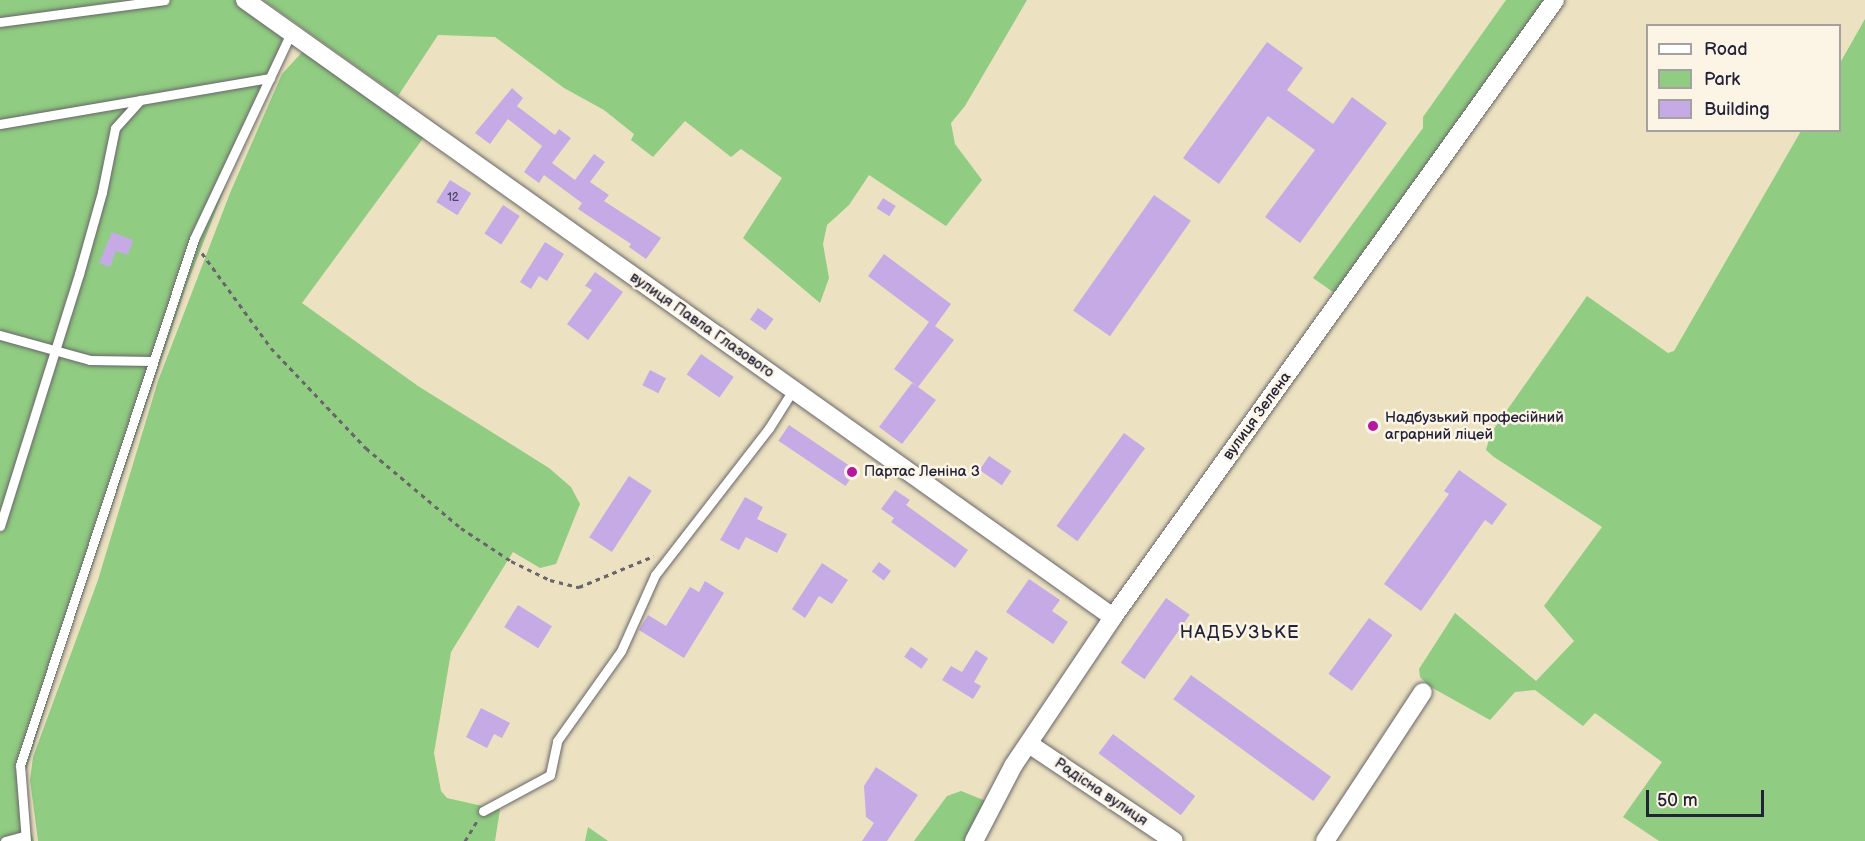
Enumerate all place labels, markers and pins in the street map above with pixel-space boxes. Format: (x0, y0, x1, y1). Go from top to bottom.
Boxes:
place label: Надбузький професійний аграрний ліцей (1385, 408, 1564, 443)
marker: Надбузький професійний аграрний ліцей (1366, 419, 1380, 433)
place label: Партас Леніна 3 (864, 463, 980, 481)
marker: Партас Леніна 3 (845, 465, 859, 479)

